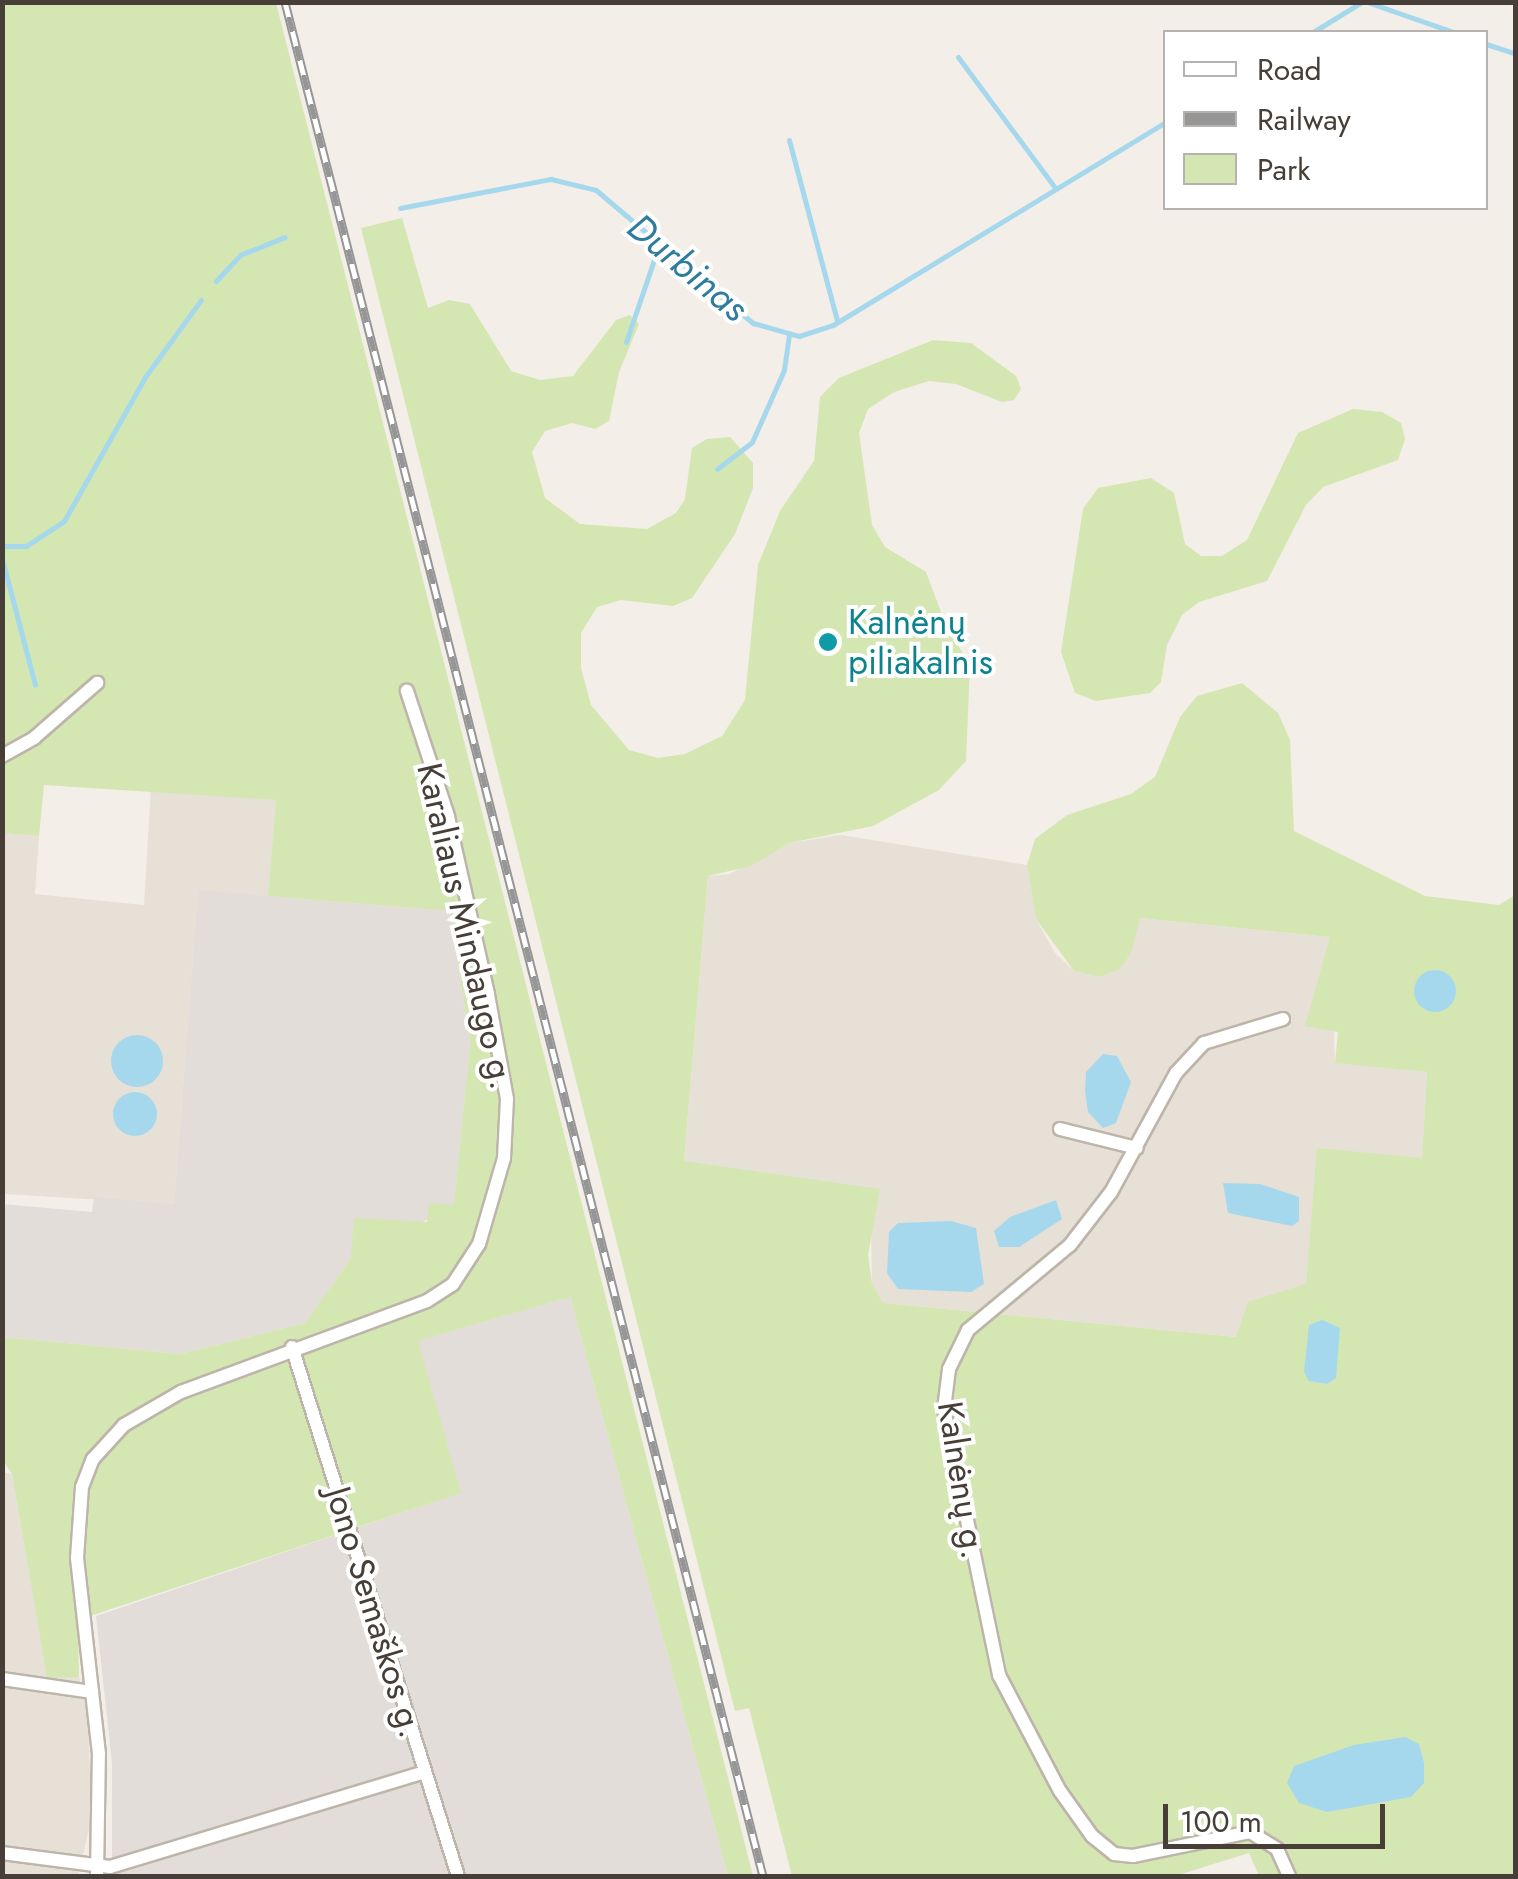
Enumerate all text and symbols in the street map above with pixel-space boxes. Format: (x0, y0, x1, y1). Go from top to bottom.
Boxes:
legend (1163, 30, 1488, 210)
text: Road (1257, 48, 1322, 91)
text: Railway (1257, 98, 1351, 141)
text: Park (1257, 148, 1310, 191)
water label: Durbinas (619, 204, 757, 330)
place label: Kalnėnų piliakalnis (848, 601, 993, 683)
marker: Kalnėnų piliakalnis (817, 631, 839, 653)
street label: Karaliaus Mindaugo g. (408, 759, 524, 1093)
street label: Kalnėnų g. (929, 1398, 995, 1562)
street label: Jono Semaškos g. (317, 1482, 433, 1742)
scale bar (1168, 1784, 1390, 1846)
text: 100 m (1180, 1800, 1262, 1843)

